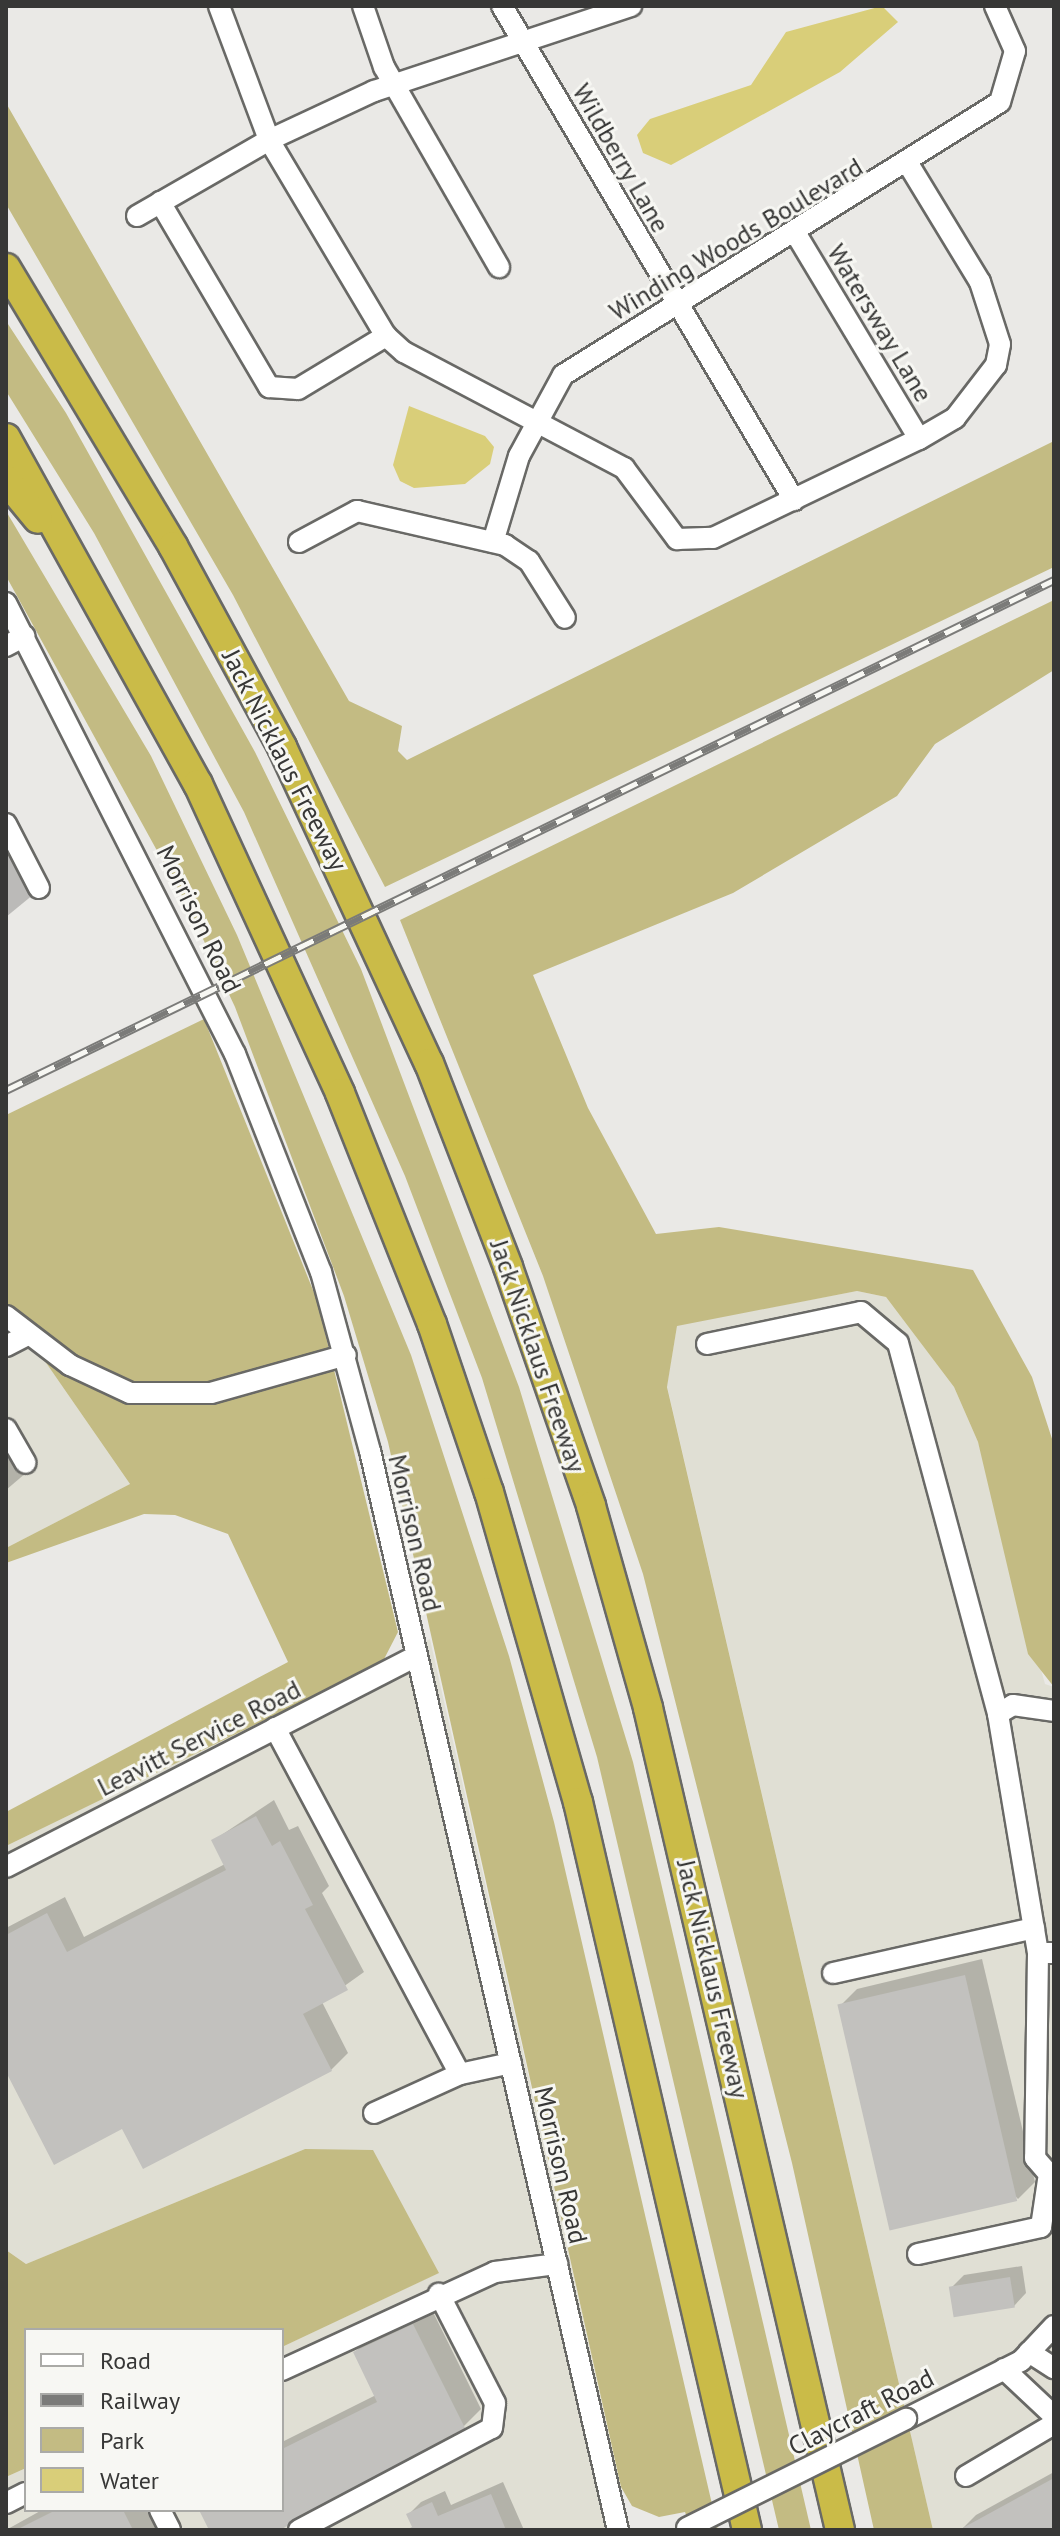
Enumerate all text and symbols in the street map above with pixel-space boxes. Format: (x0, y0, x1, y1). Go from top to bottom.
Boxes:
street label: Wildberry Lane (566, 78, 676, 238)
street label: Winding Woods Boulevard (603, 151, 869, 327)
street label: Watersway Lane (820, 238, 940, 408)
street label: Jack Nicklaus Freeway (216, 644, 354, 876)
street label: Morrison Road (150, 840, 248, 998)
street label: Jack Nicklaus Freeway (483, 1235, 593, 1477)
street label: Morrison Road (382, 1451, 448, 1615)
street label: Leavitt Service Road (92, 1673, 306, 1803)
street label: Jack Nicklaus Freeway (670, 1856, 756, 2102)
street label: Morrison Road (528, 2083, 594, 2247)
legend (24, 2328, 284, 2512)
text: Road (100, 2345, 151, 2376)
street label: Claycraft Road (783, 2362, 939, 2462)
text: Railway (100, 2385, 180, 2416)
text: Park (100, 2425, 144, 2456)
text: Water (100, 2465, 159, 2496)

